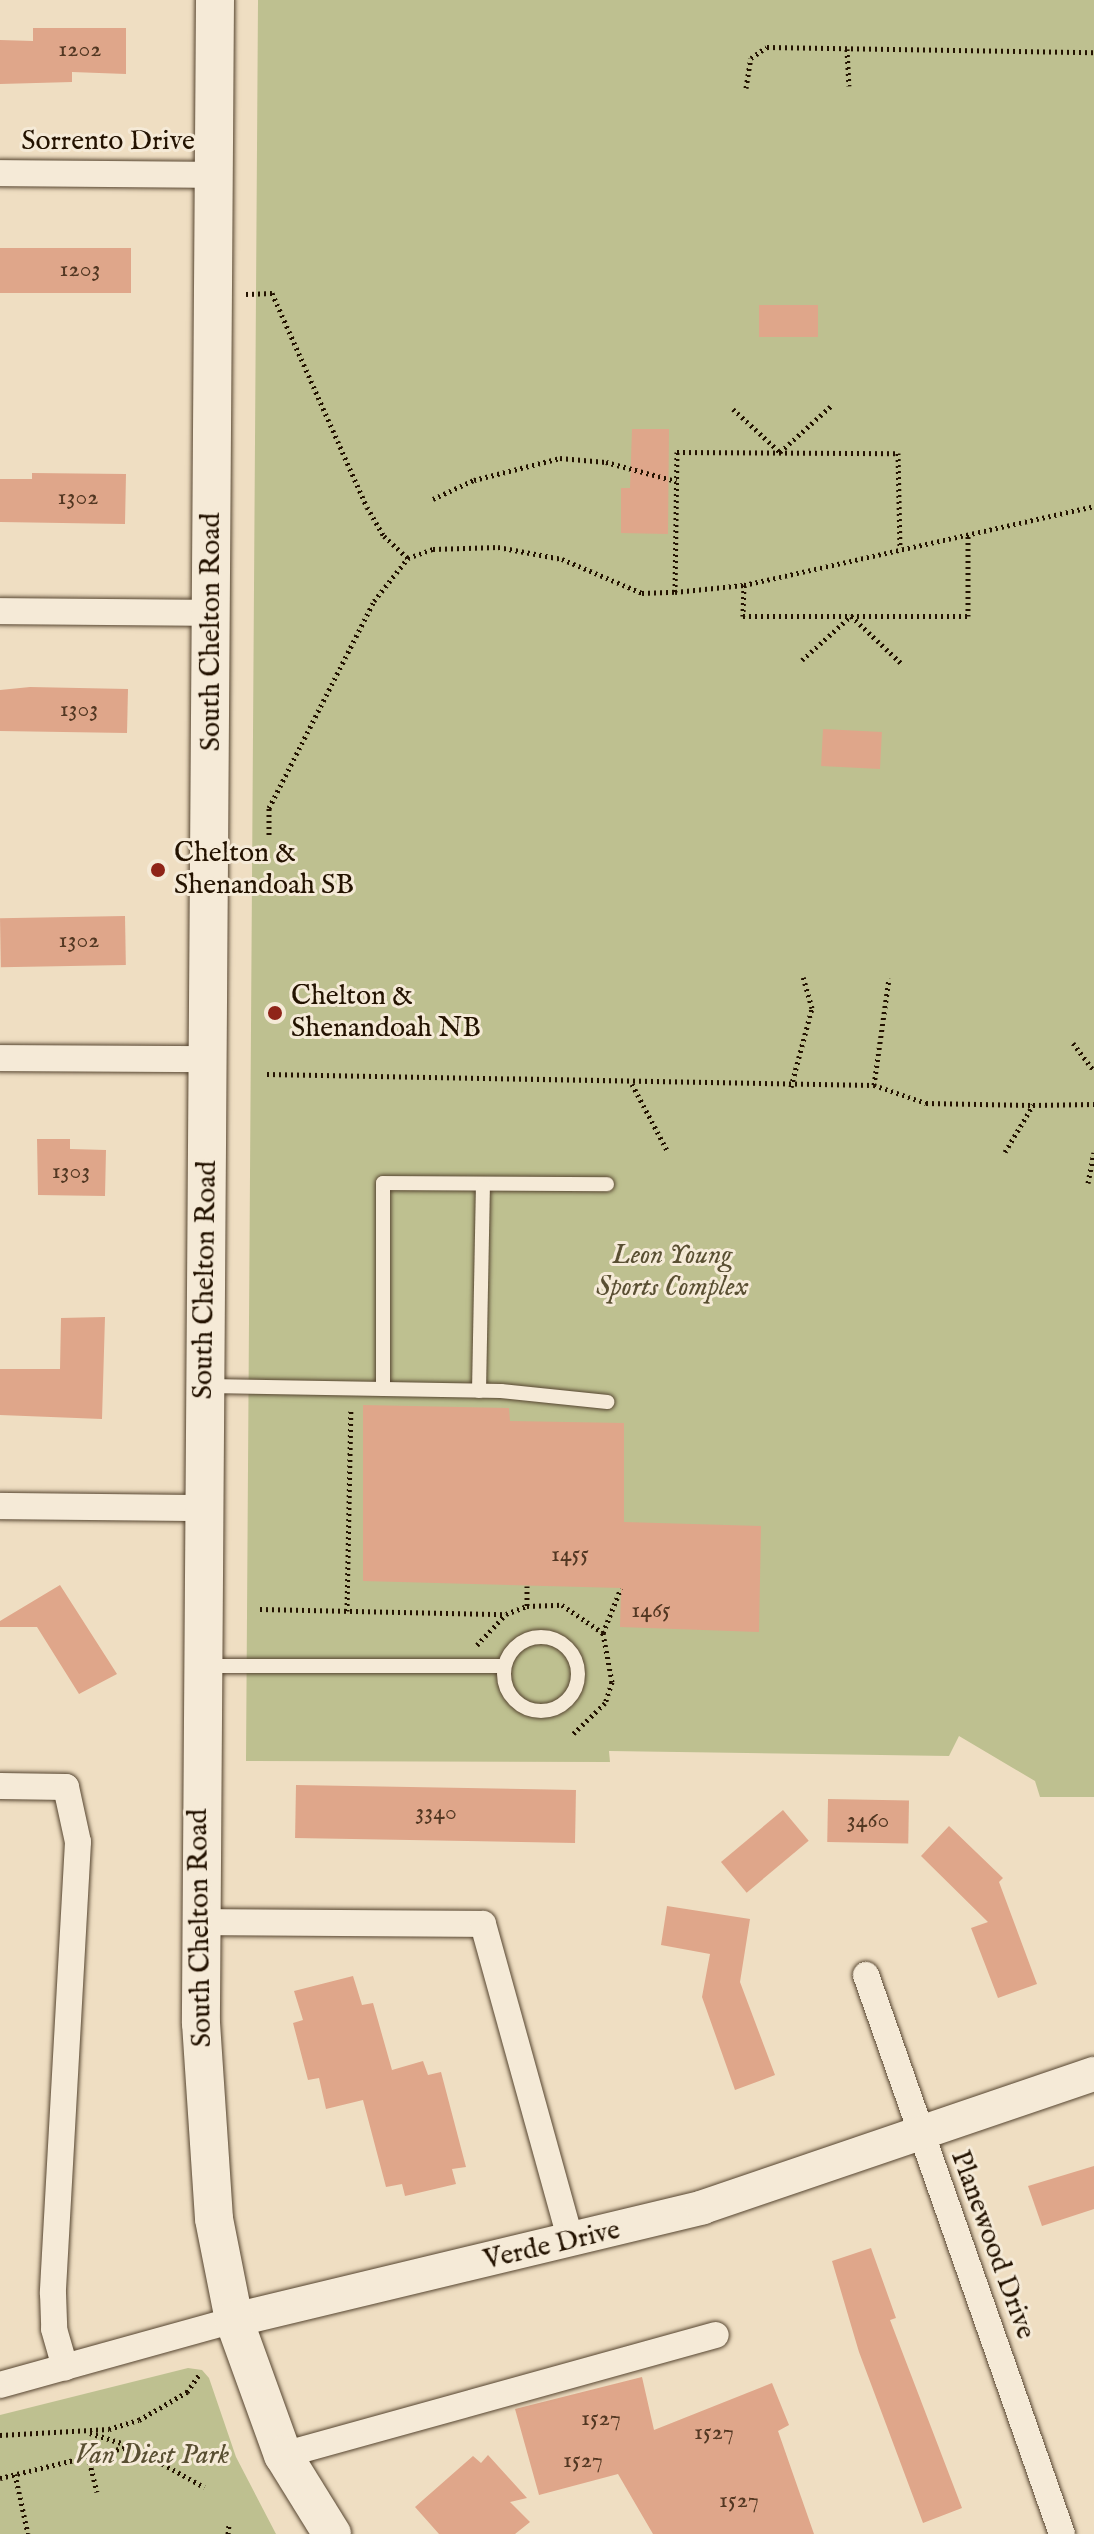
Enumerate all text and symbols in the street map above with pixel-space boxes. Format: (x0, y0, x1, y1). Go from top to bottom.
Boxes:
house number: 1202 (58, 36, 102, 64)
street label: Sorrento Drive (21, 125, 195, 159)
house number: 1203 (60, 256, 100, 284)
house number: 1302 (58, 484, 98, 512)
street label: South Chelton Road (195, 513, 229, 751)
house number: 1303 (60, 696, 98, 724)
place label: Chelton & Shenandoah SB (174, 837, 354, 903)
marker: Chelton & Shenandoah SB (149, 861, 167, 879)
house number: 1302 (59, 927, 99, 955)
place label: Chelton & Shenandoah NB (291, 980, 481, 1046)
marker: Chelton & Shenandoah NB (266, 1004, 284, 1022)
house number: 1303 (52, 1158, 90, 1186)
street label: South Chelton Road (187, 1160, 225, 1400)
park label: Leon Young Sports Complex (596, 1239, 748, 1305)
house number: 1455 (551, 1541, 589, 1569)
house number: 1465 (631, 1597, 671, 1625)
house number: 3340 (415, 1799, 457, 1827)
house number: 3460 (847, 1807, 889, 1835)
street label: South Chelton Road (182, 1808, 220, 2048)
street label: Planewood Drive (942, 2146, 1042, 2344)
street label: Verde Drive (480, 2214, 624, 2278)
house number: 1527 (581, 2405, 621, 2433)
house number: 1527 (694, 2419, 734, 2447)
park label: Van Diest Park (75, 2439, 229, 2473)
house number: 1527 (563, 2447, 603, 2475)
house number: 1527 (719, 2487, 759, 2515)

